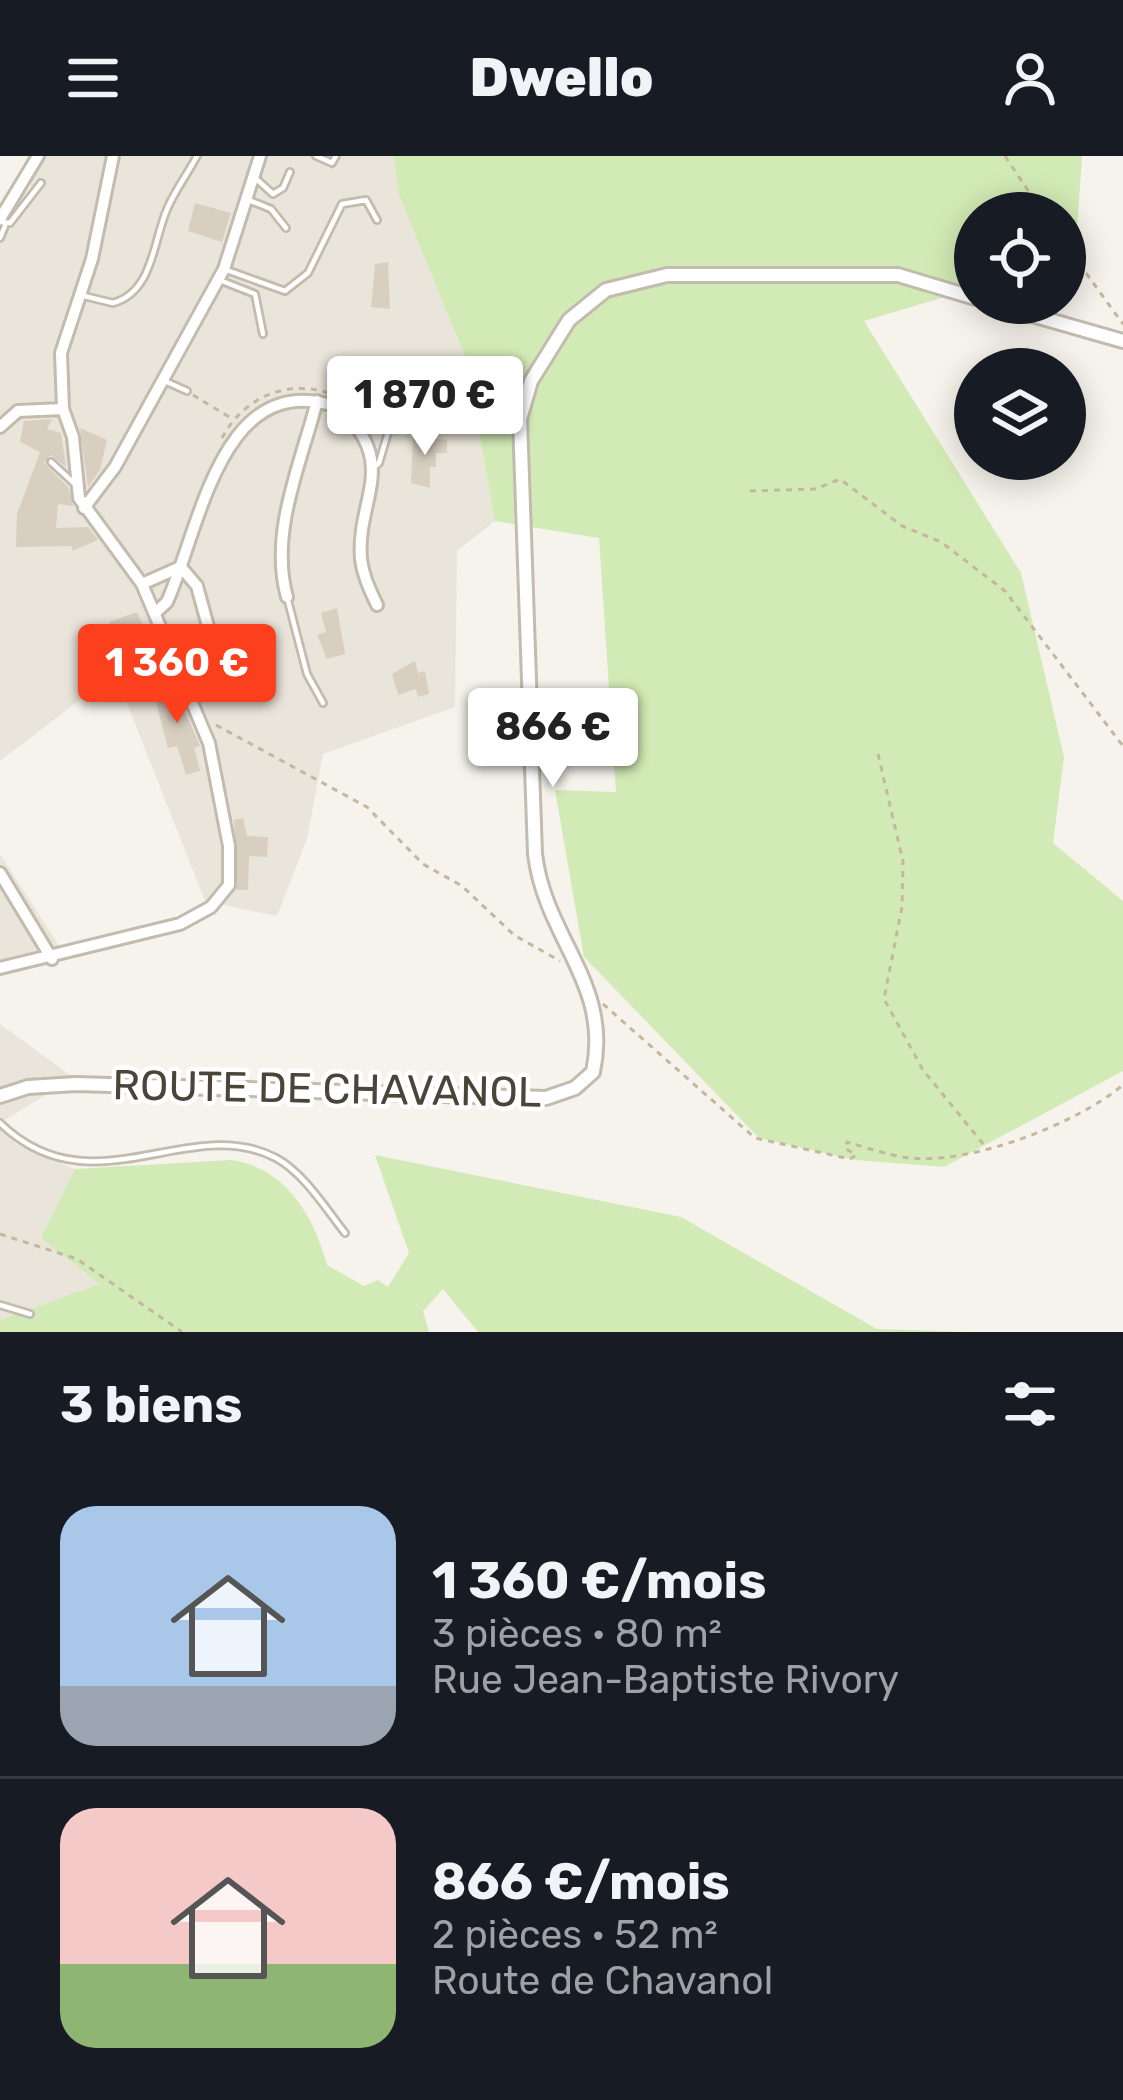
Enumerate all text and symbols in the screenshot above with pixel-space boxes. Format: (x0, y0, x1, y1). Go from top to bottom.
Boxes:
icon: menu (60, 45, 126, 111)
icon: person (997, 45, 1063, 111)
text: Dwello (469, 46, 654, 110)
map controls (954, 192, 1086, 480)
button: locate (954, 192, 1086, 324)
button: layers (954, 348, 1086, 480)
pin: 1 870 € (314, 356, 536, 458)
text: 1 870 € (354, 372, 496, 418)
pin: 1 360 € (66, 624, 288, 726)
text: 1 360 € (105, 640, 249, 686)
pin: 866 € (469, 688, 637, 790)
text: 866 € (495, 704, 611, 750)
street label: ROUTE DE CHAVANOL (112, 1060, 542, 1118)
icon: filters (997, 1371, 1063, 1437)
text: 3 biens (60, 1374, 243, 1435)
text: 1 360 €/mois (432, 1550, 766, 1611)
icon: home (156, 1554, 300, 1698)
text: 3 pièces · 80 m² (432, 1611, 722, 1657)
text: Rue Jean-Baptiste Rivory (432, 1657, 899, 1703)
text: 866 €/mois (432, 1851, 730, 1912)
icon: home (156, 1856, 300, 2000)
text: 2 pièces · 52 m² (432, 1912, 718, 1958)
text: Route de Chavanol (432, 1958, 773, 2004)

